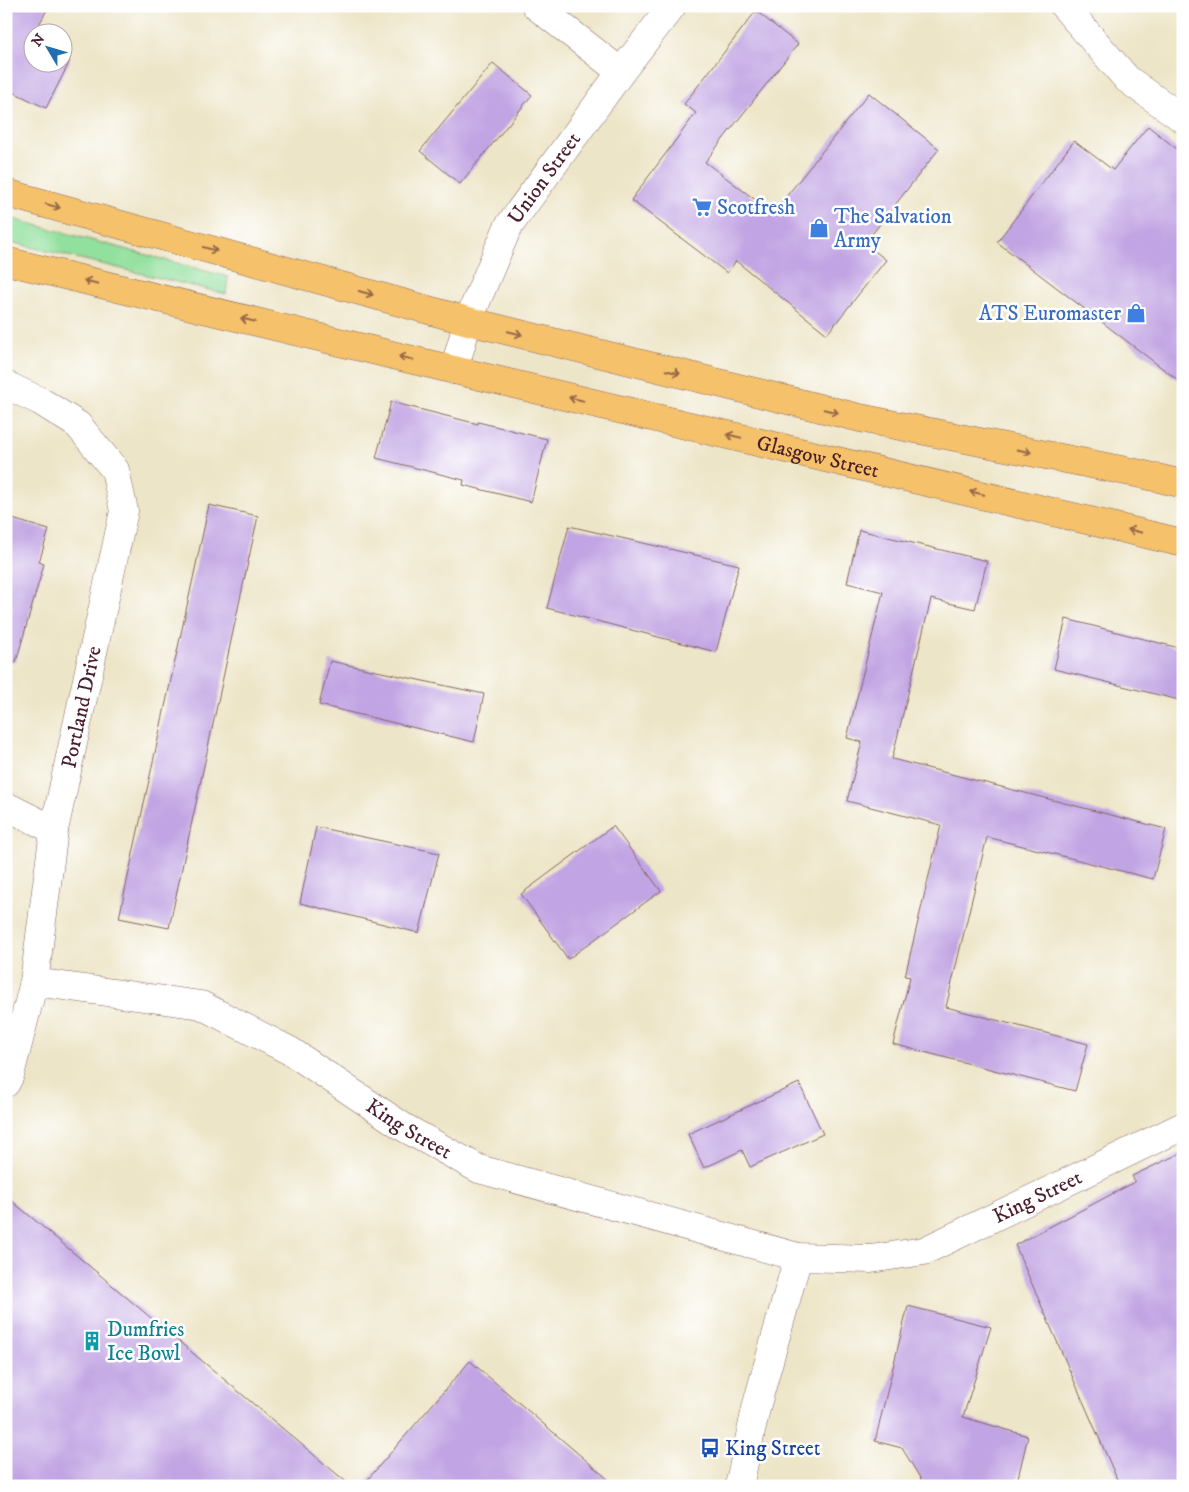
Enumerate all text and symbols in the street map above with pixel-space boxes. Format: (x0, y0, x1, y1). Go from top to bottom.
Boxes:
north arrow (22, 22, 72, 72)
text: N (28, 30, 49, 51)
street label: Union Street (502, 127, 587, 230)
place label: Scotfresh (717, 195, 795, 221)
supermarket icon: Scotfresh (691, 196, 713, 218)
one-way arrow (45, 202, 61, 211)
place label: The Salvation Army (834, 204, 952, 254)
shop icon: The Salvation Army (808, 217, 830, 239)
one-way arrow (201, 245, 217, 254)
one-way arrow (83, 276, 99, 286)
one-way arrow (358, 288, 374, 298)
place label: ATS Euromaster (979, 301, 1121, 327)
shop icon: ATS Euromaster (1125, 302, 1147, 324)
one-way arrow (241, 315, 257, 324)
one-way arrow (507, 328, 523, 338)
one-way arrow (399, 353, 415, 363)
one-way arrow (664, 368, 680, 377)
one-way arrow (568, 394, 584, 403)
one-way arrow (822, 407, 838, 416)
street label: Glasgow Street (754, 430, 882, 484)
one-way arrow (726, 431, 742, 440)
one-way arrow (1016, 447, 1032, 456)
one-way arrow (970, 488, 986, 497)
one-way arrow (1128, 526, 1144, 535)
street label: Portland Drive (56, 643, 108, 771)
street label: King Street (361, 1093, 456, 1165)
street label: King Street (989, 1165, 1087, 1230)
place label: Dumfries Ice Bowl (107, 1317, 184, 1367)
building icon: Dumfries Ice Bowl (81, 1330, 103, 1352)
place label: King Street (725, 1436, 821, 1462)
bus stop icon: King Street (699, 1437, 721, 1459)

